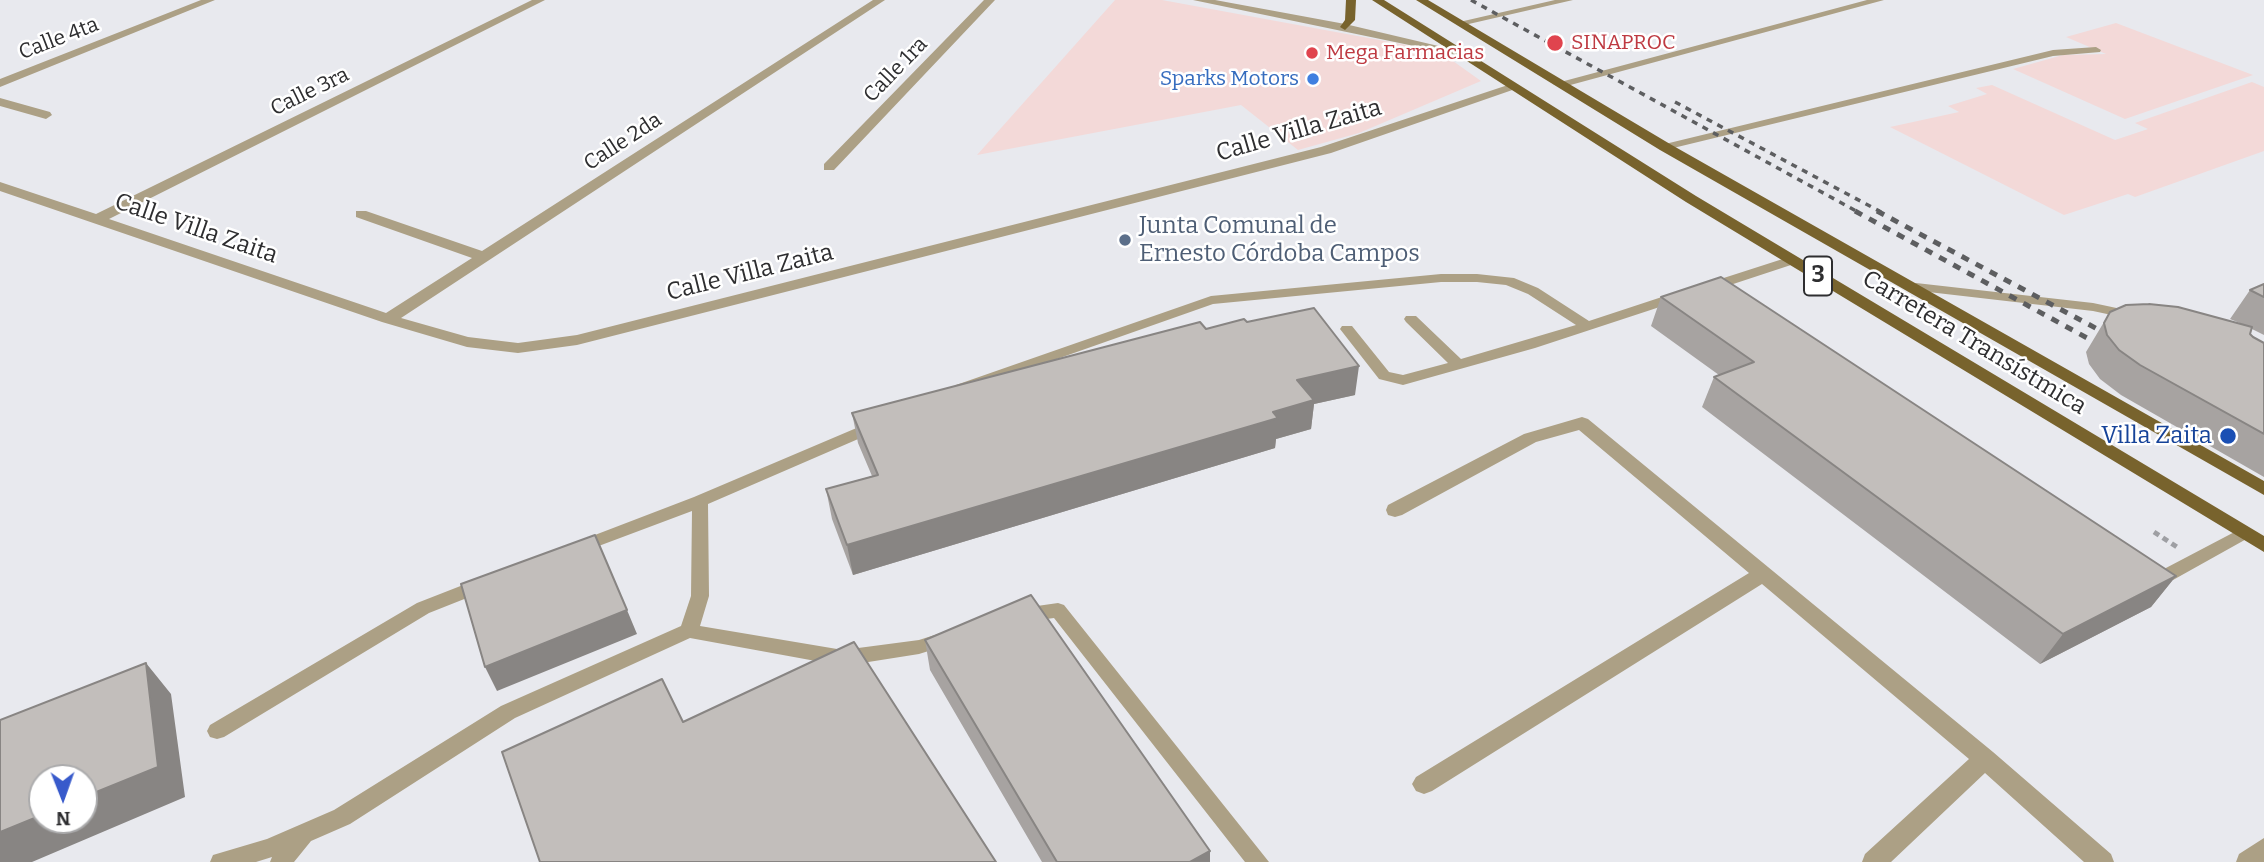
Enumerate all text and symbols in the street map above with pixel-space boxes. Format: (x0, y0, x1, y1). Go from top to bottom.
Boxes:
street label: Calle 4ta (15, 12, 103, 66)
place label: SINAPROC (1571, 30, 1676, 56)
street label: Calle 1ra (859, 32, 933, 108)
marker: SINAPROC (1545, 33, 1565, 53)
place label: Mega Farmacias (1326, 40, 1484, 66)
marker: Mega Farmacias (1304, 45, 1320, 61)
street label: Calle 3ra (267, 62, 353, 122)
place label: Sparks Motors (1160, 66, 1299, 92)
marker: Sparks Motors (1305, 71, 1321, 87)
street label: Calle Villa Zaita (1213, 94, 1385, 168)
street label: Calle 2da (579, 108, 667, 176)
street label: Calle Villa Zaita (111, 188, 281, 270)
place label: Junta Comunal de Ernesto Córdoba Campos (1139, 212, 1420, 268)
marker: Junta Comunal de Ernesto Córdoba Campos (1117, 232, 1133, 248)
street label: Calle Villa Zaita (664, 238, 836, 308)
road number: 3 (1804, 256, 1832, 296)
street label: Carretera Transístmica (1857, 265, 2091, 421)
place label: Villa Zaita (2101, 422, 2212, 450)
marker: Villa Zaita (2218, 426, 2238, 446)
north arrow (28, 764, 98, 834)
text: N (56, 807, 71, 830)

